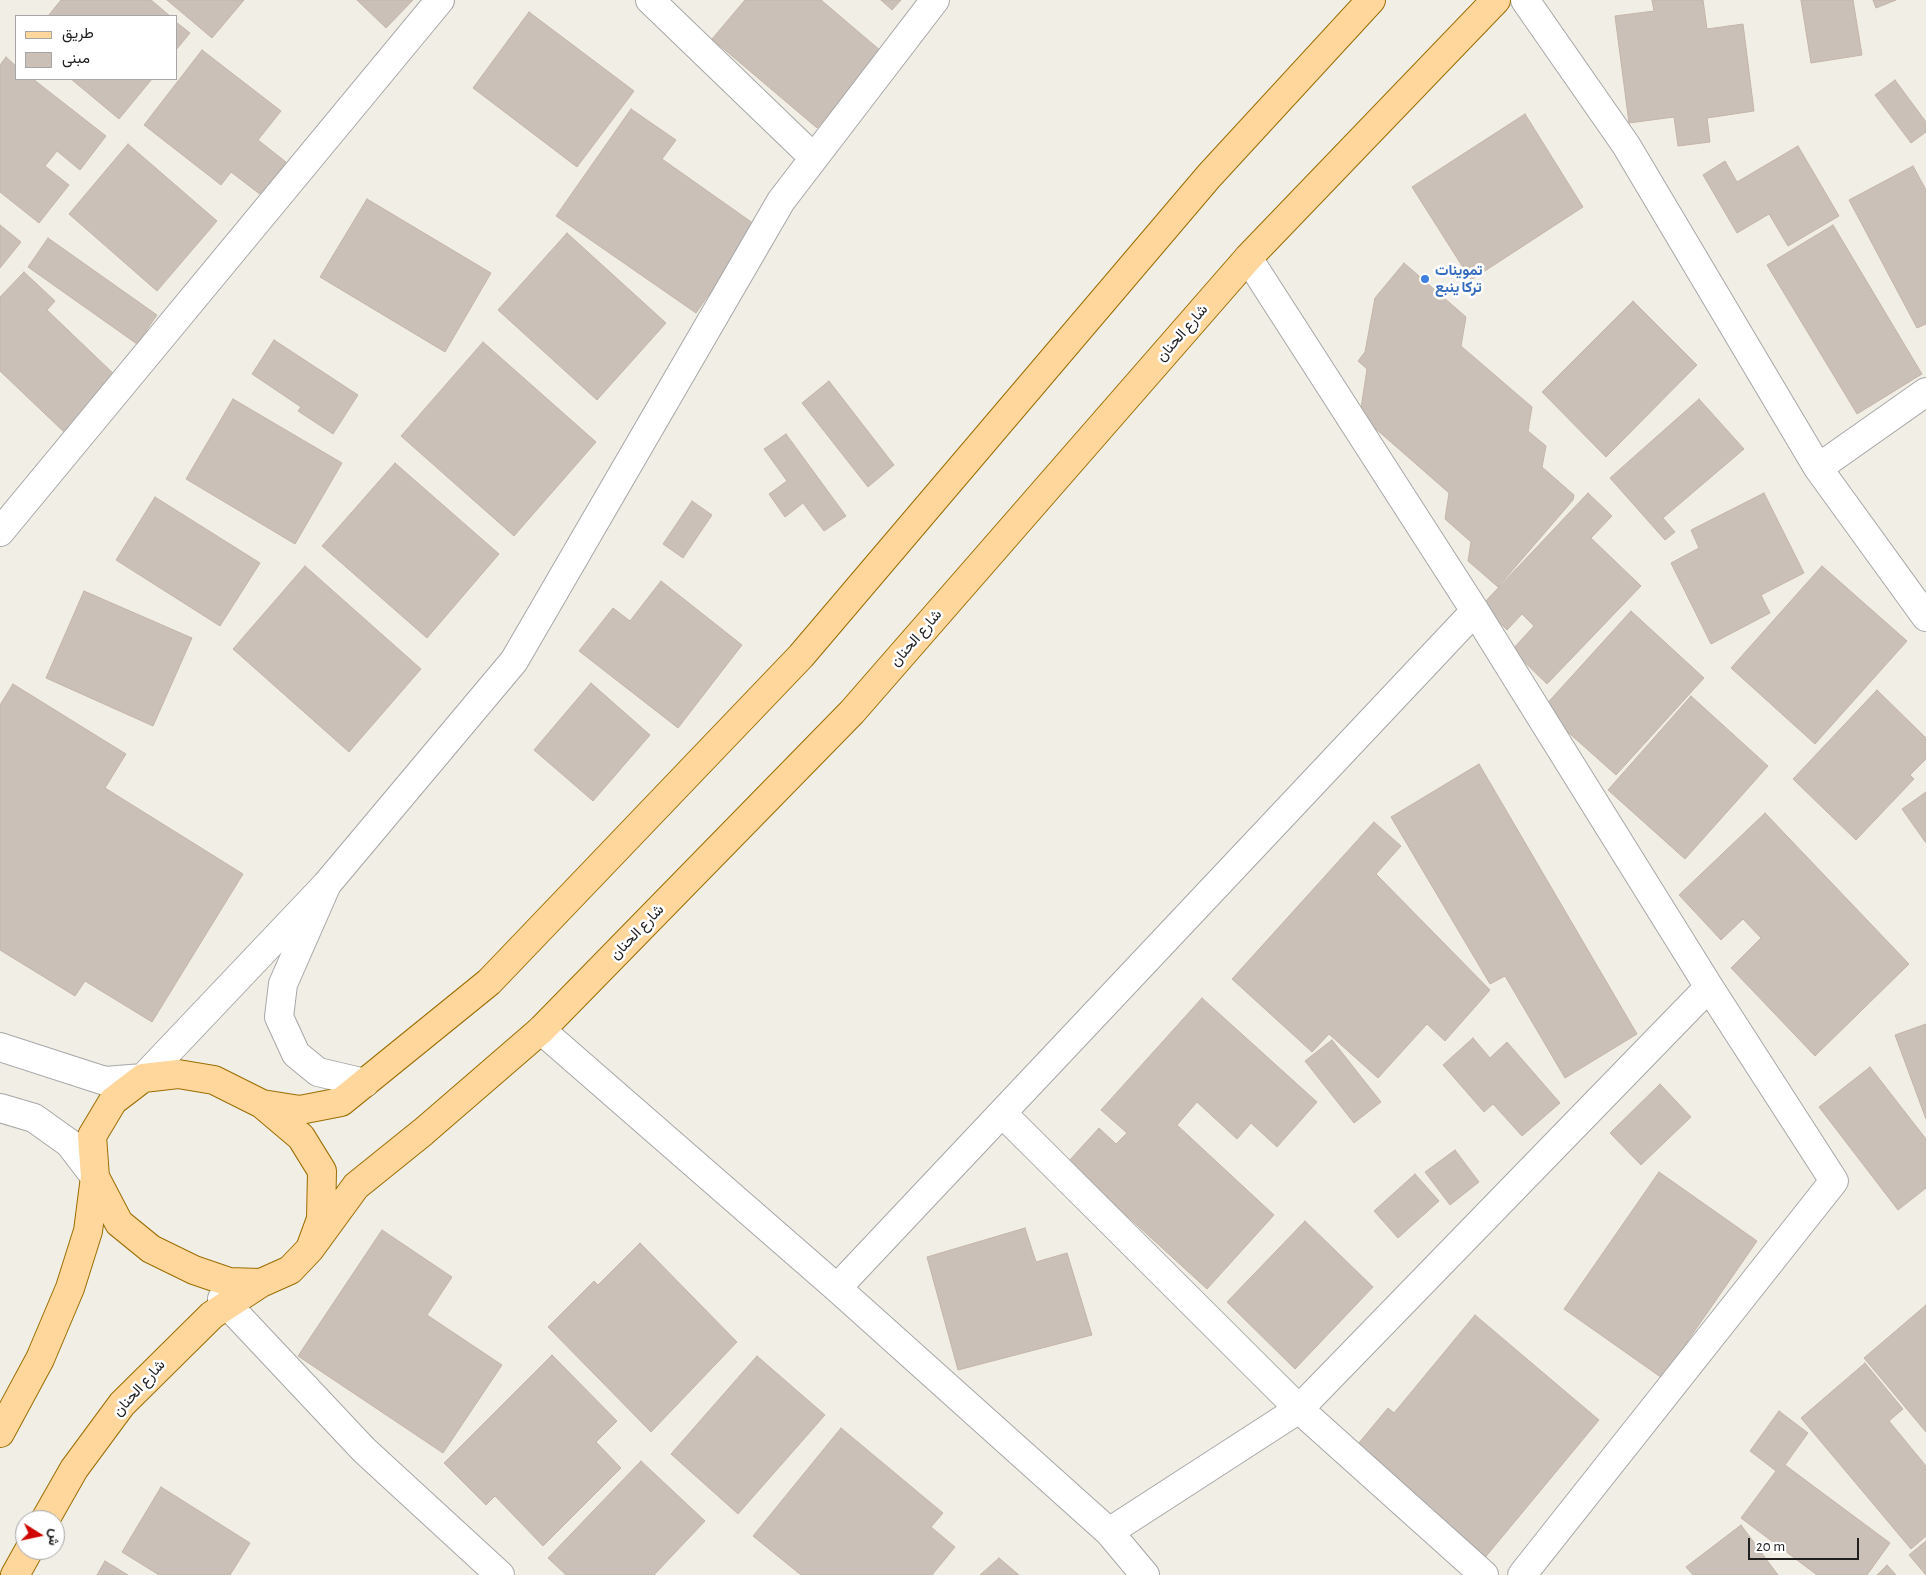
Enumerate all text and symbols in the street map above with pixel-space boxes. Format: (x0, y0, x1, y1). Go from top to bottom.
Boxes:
legend (15, 15, 178, 80)
text: طريق (62, 26, 94, 41)
text: مبنى (62, 51, 90, 66)
place label: تموينات تركا ينبع (1435, 261, 1483, 296)
marker: تموينات تركا ينبع (1419, 273, 1431, 285)
street label: شارع الحنان (1152, 301, 1212, 365)
street label: شارع الحنان (886, 606, 946, 670)
street label: شارع الحنان (606, 901, 668, 963)
street label: شارع الحنان (109, 1356, 169, 1420)
north arrow (15, 1510, 65, 1560)
text: ش (45, 1528, 62, 1547)
scale bar (1751, 1528, 1862, 1560)
text: 20 m (1756, 1539, 1785, 1554)

